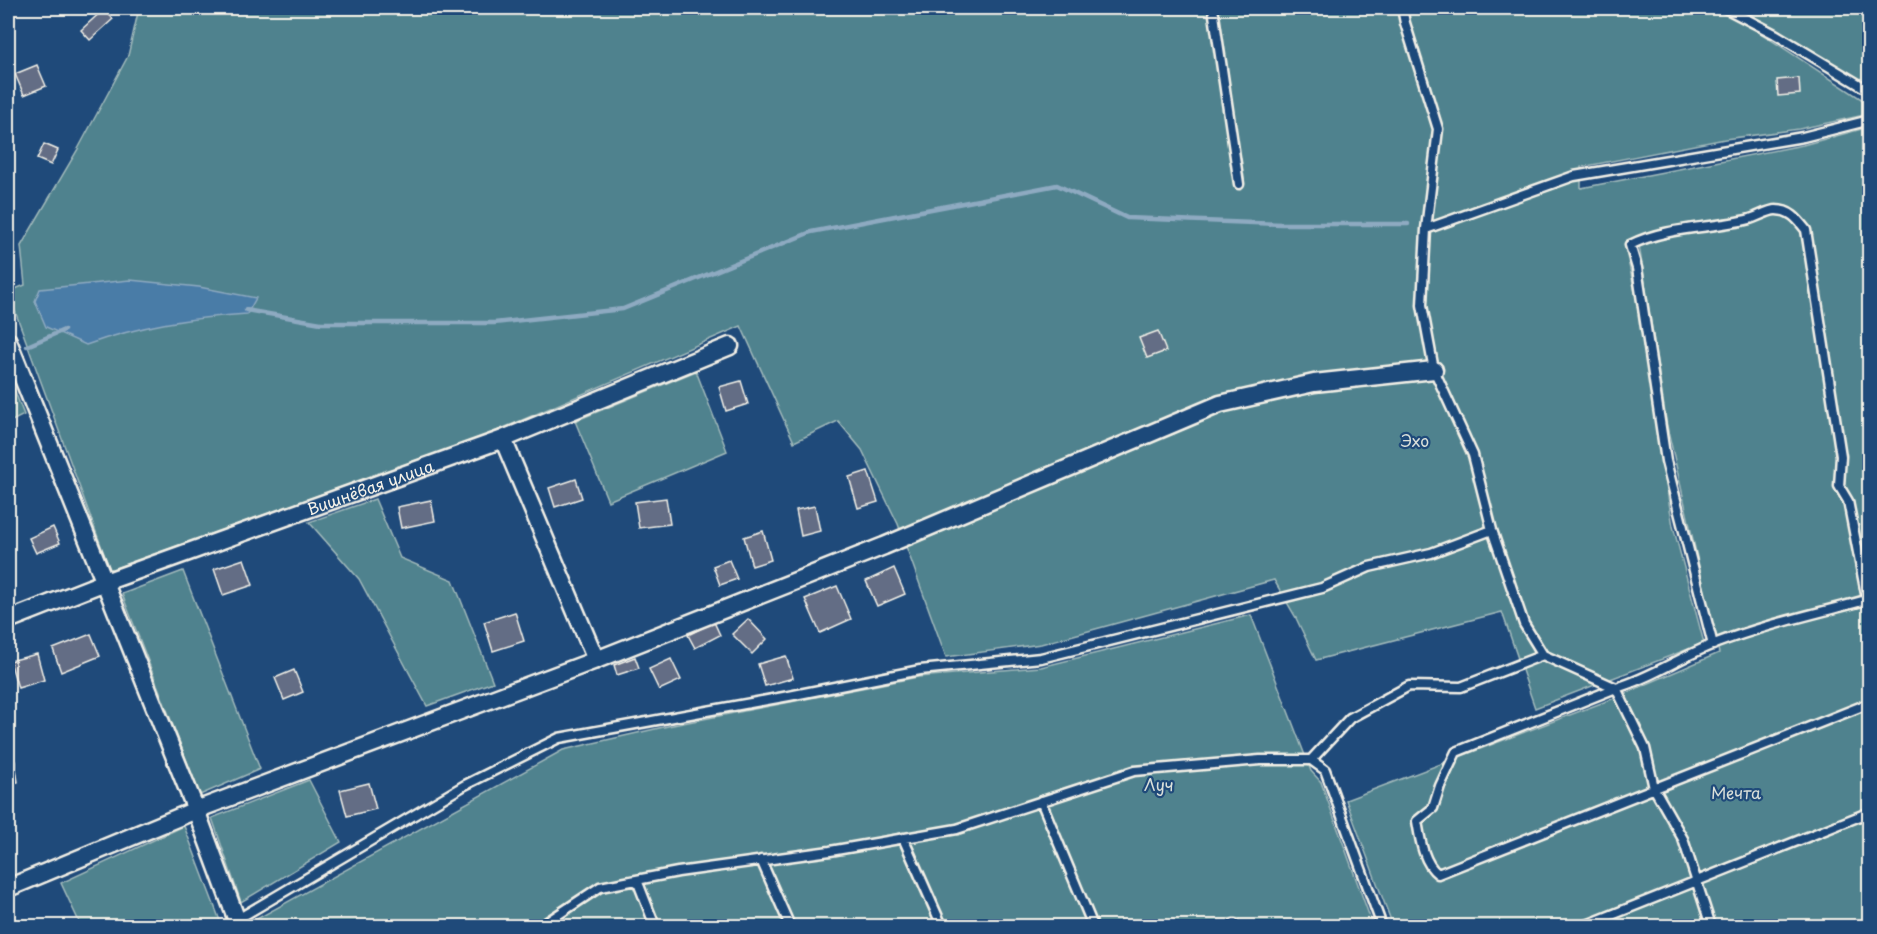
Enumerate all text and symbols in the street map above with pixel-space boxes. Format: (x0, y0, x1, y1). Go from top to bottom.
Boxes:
park label: Эхо (1400, 428, 1429, 452)
street label: Вишнёвая улица (303, 453, 437, 521)
park label: Луч (1144, 772, 1174, 796)
park label: Мечта (1711, 780, 1761, 804)

